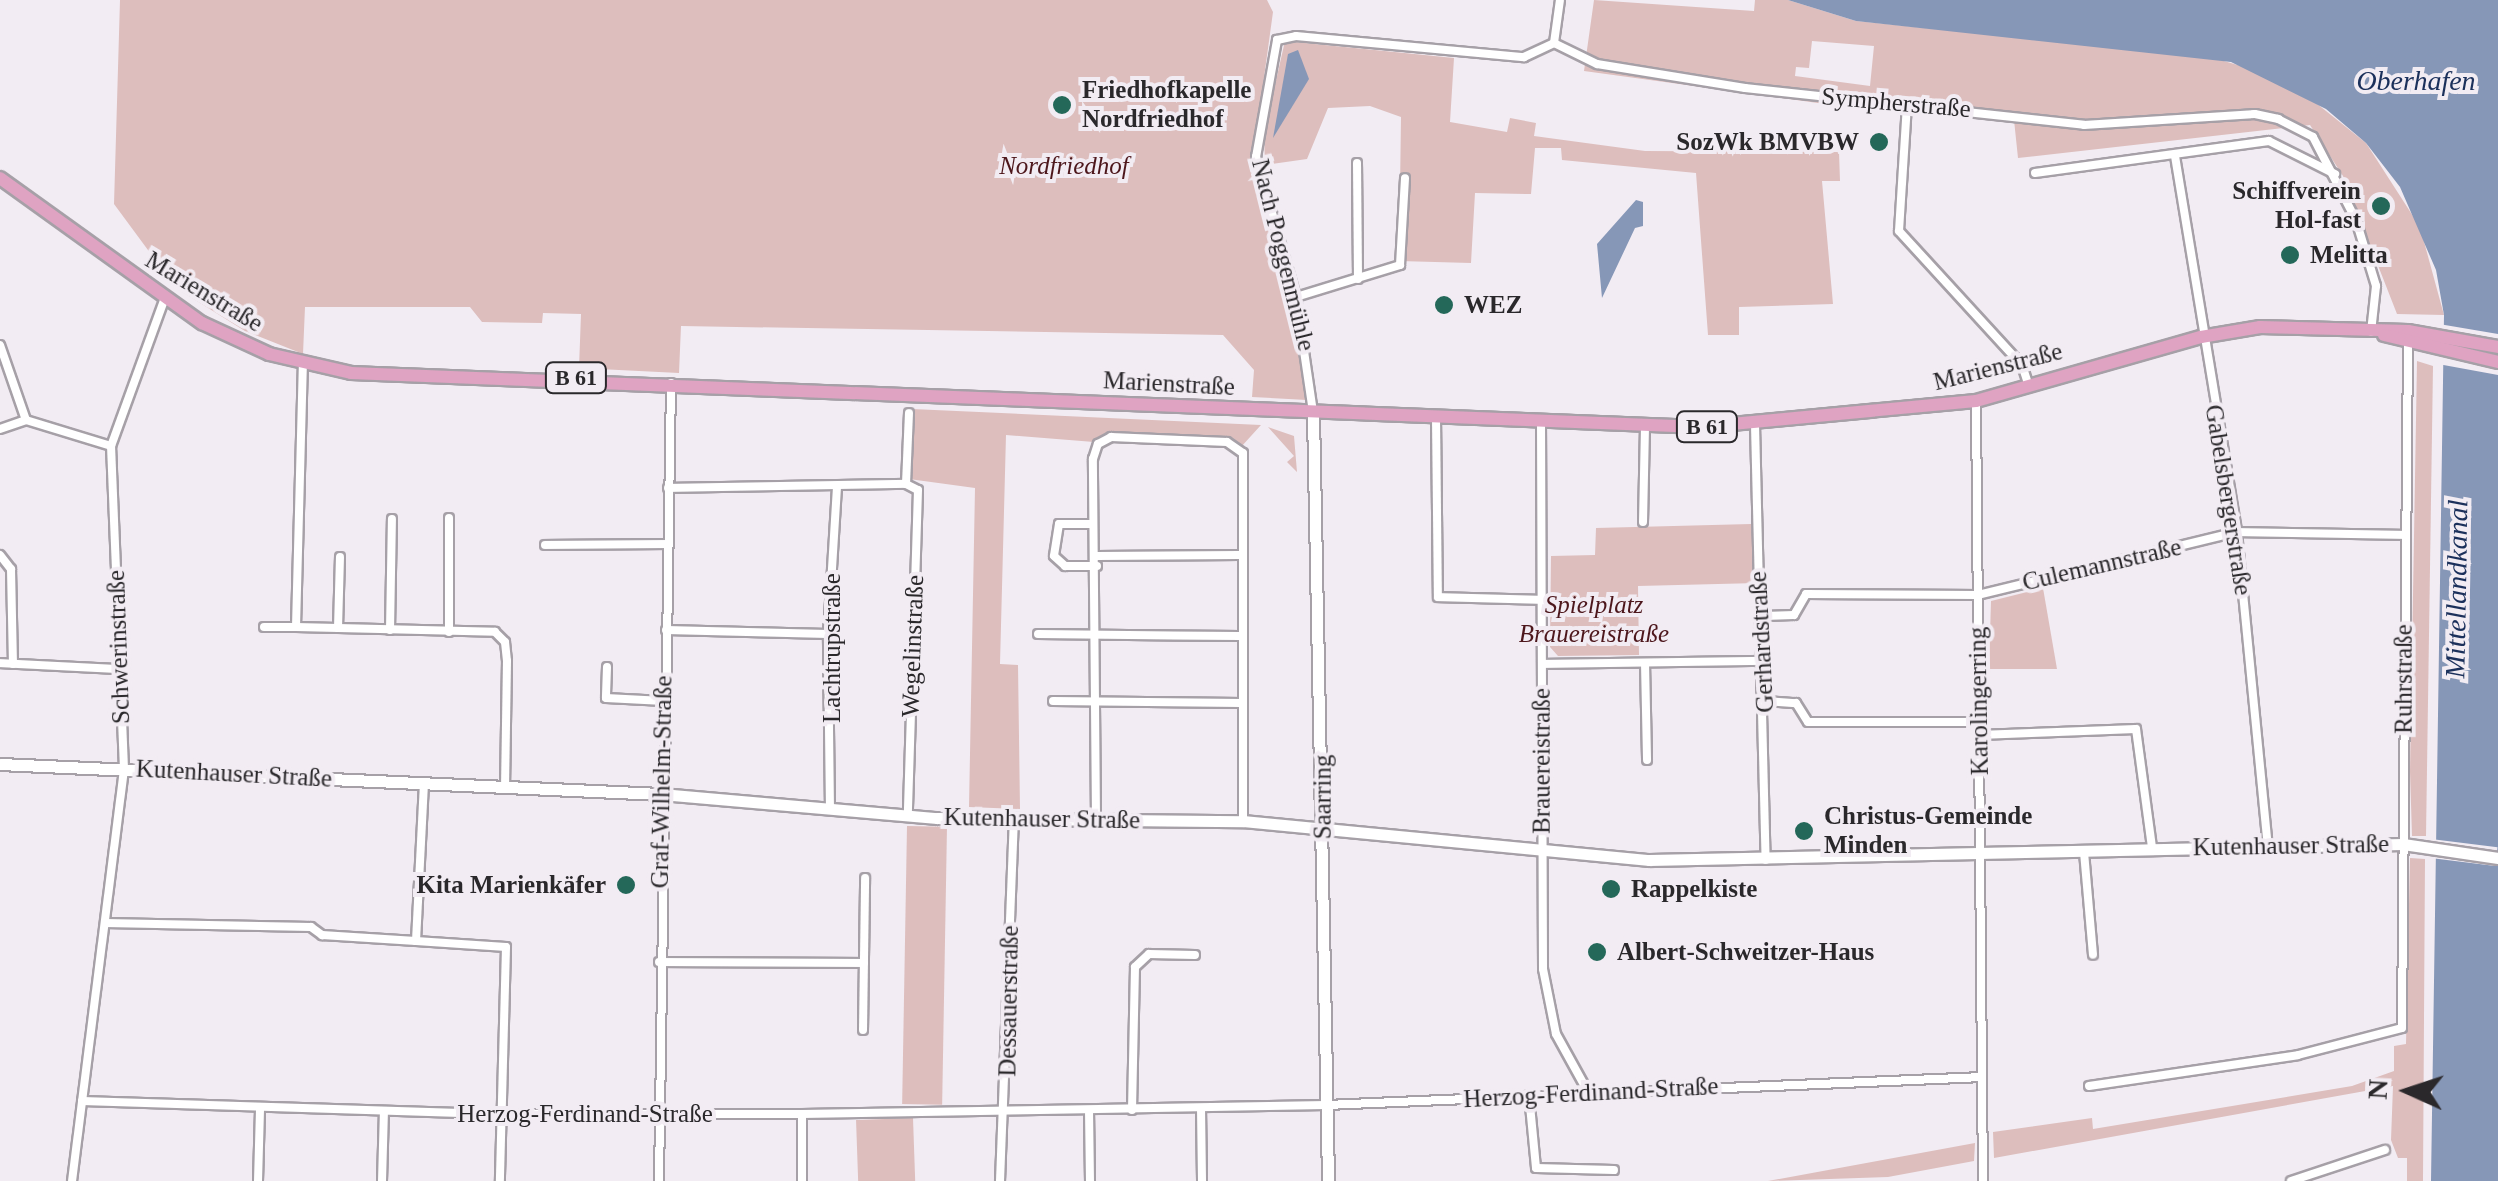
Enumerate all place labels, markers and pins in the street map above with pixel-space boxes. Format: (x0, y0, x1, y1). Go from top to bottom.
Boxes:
place label: Friedhofkapelle Nordfriedhof (1082, 76, 1251, 135)
marker: Friedhofkapelle Nordfriedhof (1051, 94, 1073, 116)
place label: SozWk BMVBW (1676, 127, 1859, 157)
marker: SozWk BMVBW (1868, 131, 1890, 153)
place label: Schiffverein Hol-fast (2232, 177, 2361, 236)
marker: Schiffverein Hol-fast (2370, 195, 2392, 217)
place label: Melitta (2310, 240, 2388, 270)
marker: Melitta (2279, 244, 2301, 266)
place label: WEZ (1464, 290, 1522, 320)
marker: WEZ (1433, 294, 1455, 316)
place label: Christus-Gemeinde Minden (1824, 802, 2032, 861)
marker: Christus-Gemeinde Minden (1793, 820, 1815, 842)
place label: Kita Marienkäfer (416, 870, 606, 900)
marker: Kita Marienkäfer (615, 874, 637, 896)
place label: Rappelkiste (1631, 874, 1757, 904)
marker: Rappelkiste (1600, 878, 1622, 900)
place label: Albert-Schweitzer-Haus (1617, 937, 1874, 967)
marker: Albert-Schweitzer-Haus (1586, 941, 1608, 963)

